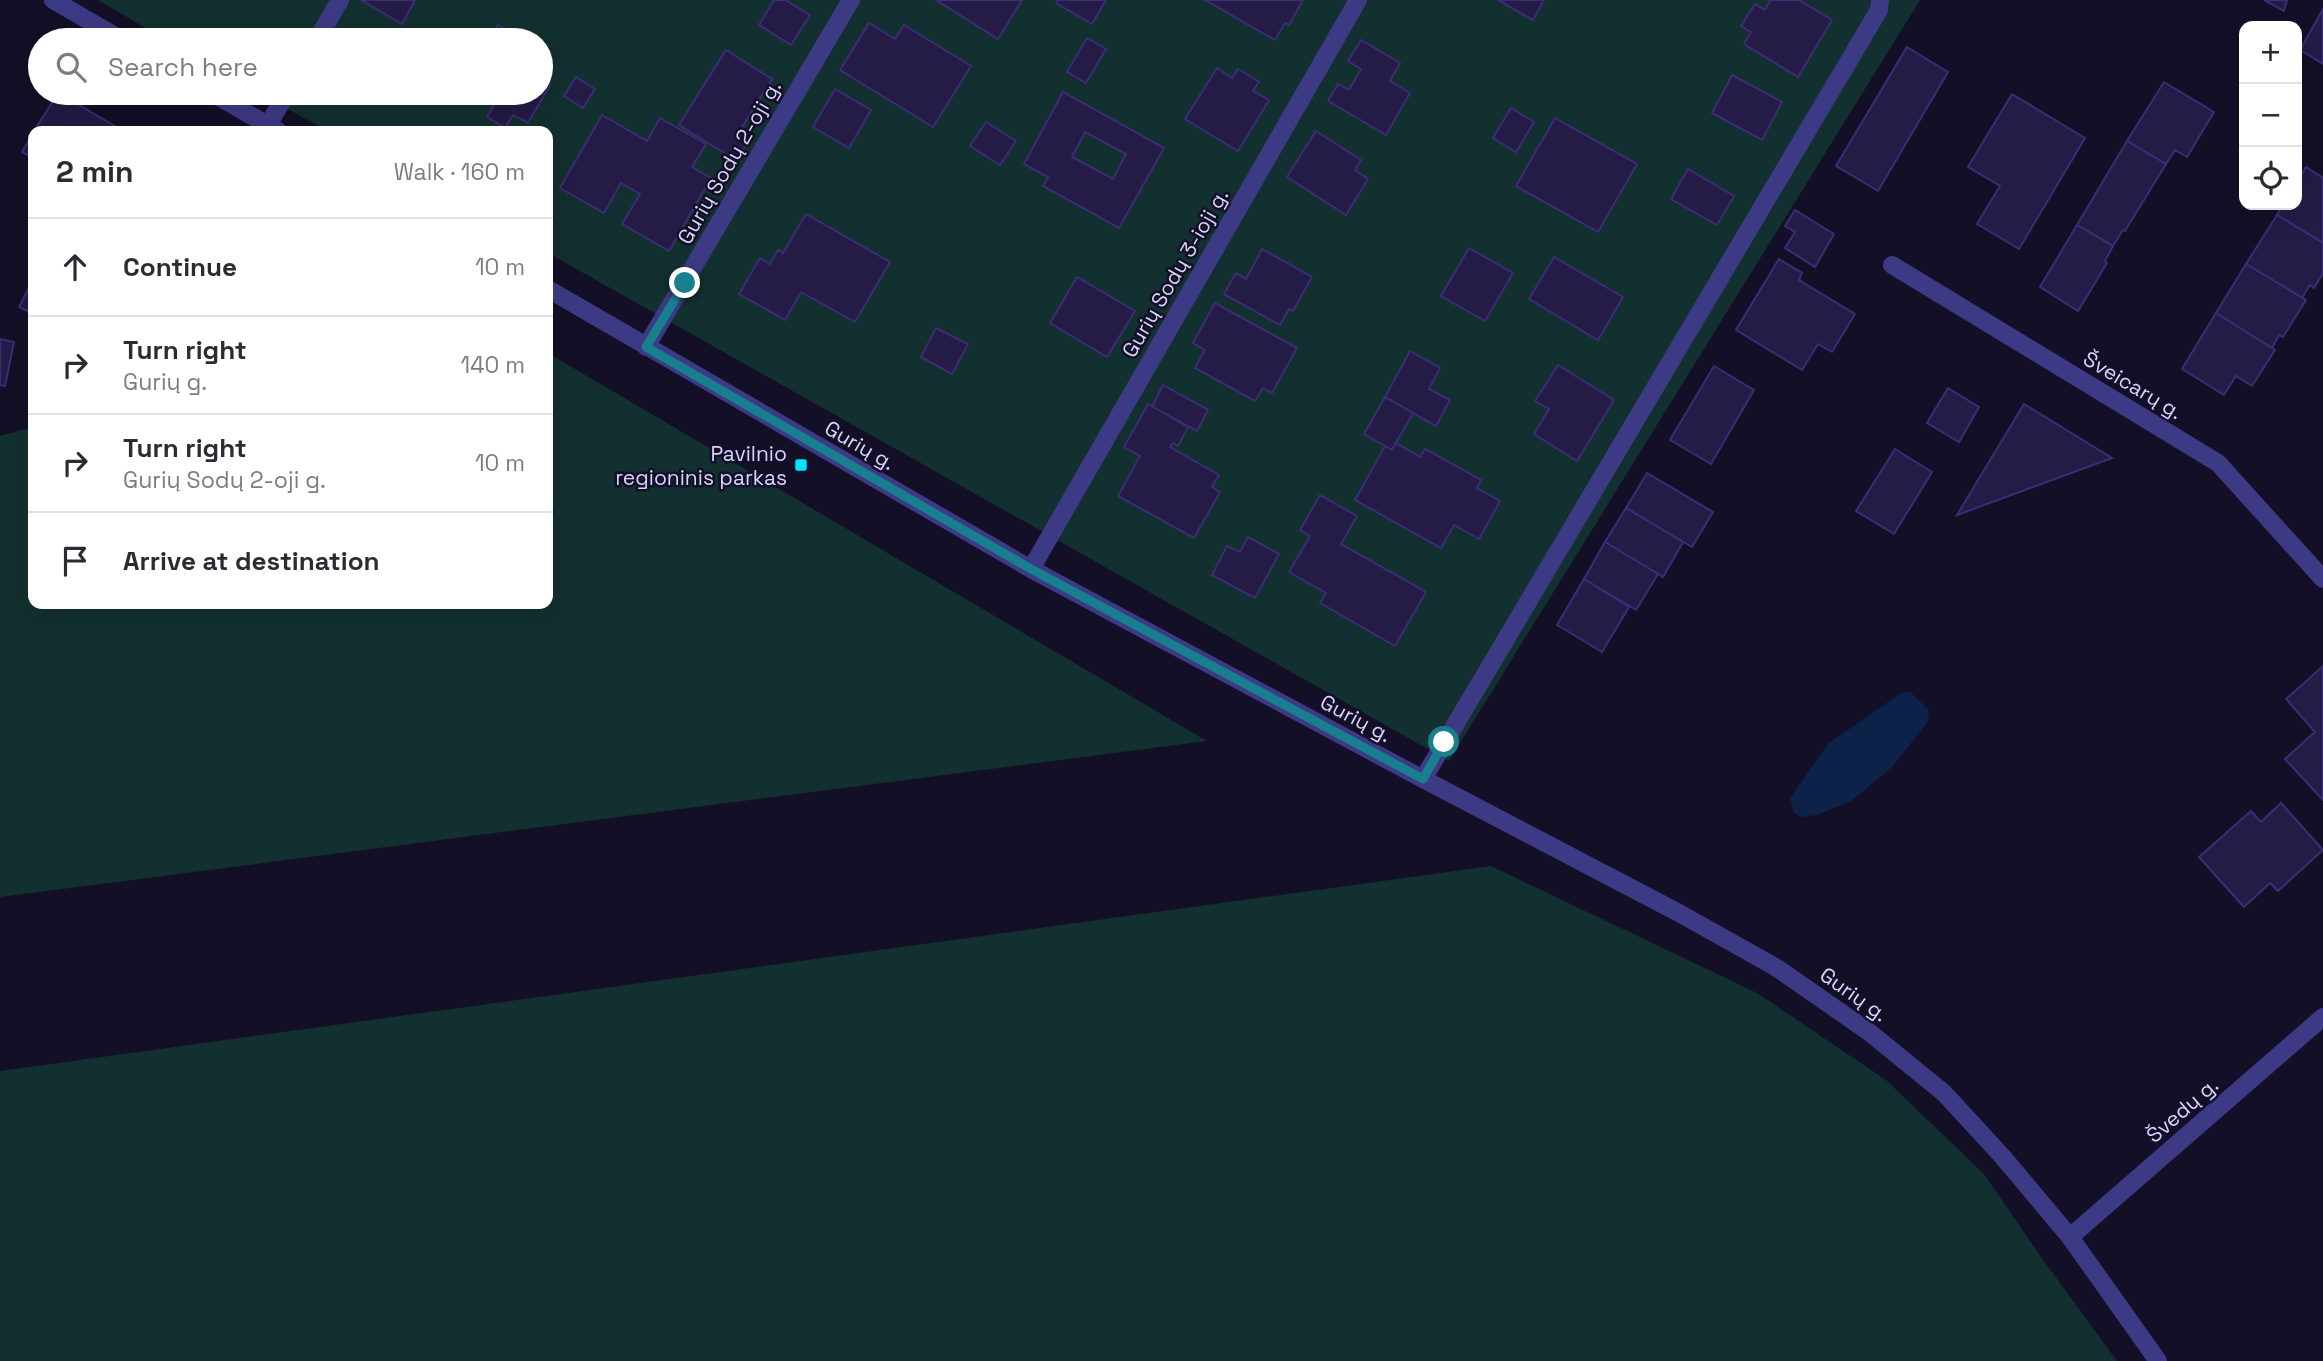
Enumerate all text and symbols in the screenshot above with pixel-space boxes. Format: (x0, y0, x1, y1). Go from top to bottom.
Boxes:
map controls (2239, 21, 2302, 210)
button: + (2239, 21, 2302, 84)
search box (28, 28, 553, 105)
icon: search (52, 48, 90, 86)
text: Search here (108, 50, 258, 84)
street label: Gurių Sodų 2-oji g. (671, 75, 787, 249)
button: − (2239, 84, 2302, 147)
button: locate (2239, 147, 2302, 210)
text: 2 min (56, 152, 134, 191)
text: Walk · 160 m (394, 157, 525, 187)
street label: Gurių Sodų 3-ioji g. (1116, 184, 1234, 362)
icon: ahead (56, 248, 94, 286)
text: Continue (123, 250, 237, 284)
text: 10 m (475, 252, 525, 282)
route end (669, 267, 700, 298)
text: Turn right (123, 333, 247, 367)
street label: Šveicarų g. (2079, 345, 2187, 425)
icon: right (56, 346, 94, 384)
text: 140 m (461, 350, 525, 380)
text: Gurių g. (123, 367, 207, 397)
street label: Gurių g. (820, 414, 900, 476)
text: Turn right (123, 431, 247, 465)
place label: Pavilnio regioninis parkas (615, 440, 787, 491)
icon: right (56, 444, 94, 482)
text: 10 m (475, 448, 525, 478)
marker: Pavilnio regioninis parkas (793, 457, 809, 473)
text: Gurių Sodų 2-oji g. (123, 465, 326, 495)
icon: arrive (56, 542, 94, 580)
text: Arrive at destination (123, 544, 380, 578)
street label: Gurių g. (1316, 688, 1396, 748)
route start (1428, 726, 1459, 757)
street label: Gurių g. (1815, 961, 1893, 1027)
street label: Švedų g. (2140, 1071, 2224, 1149)

